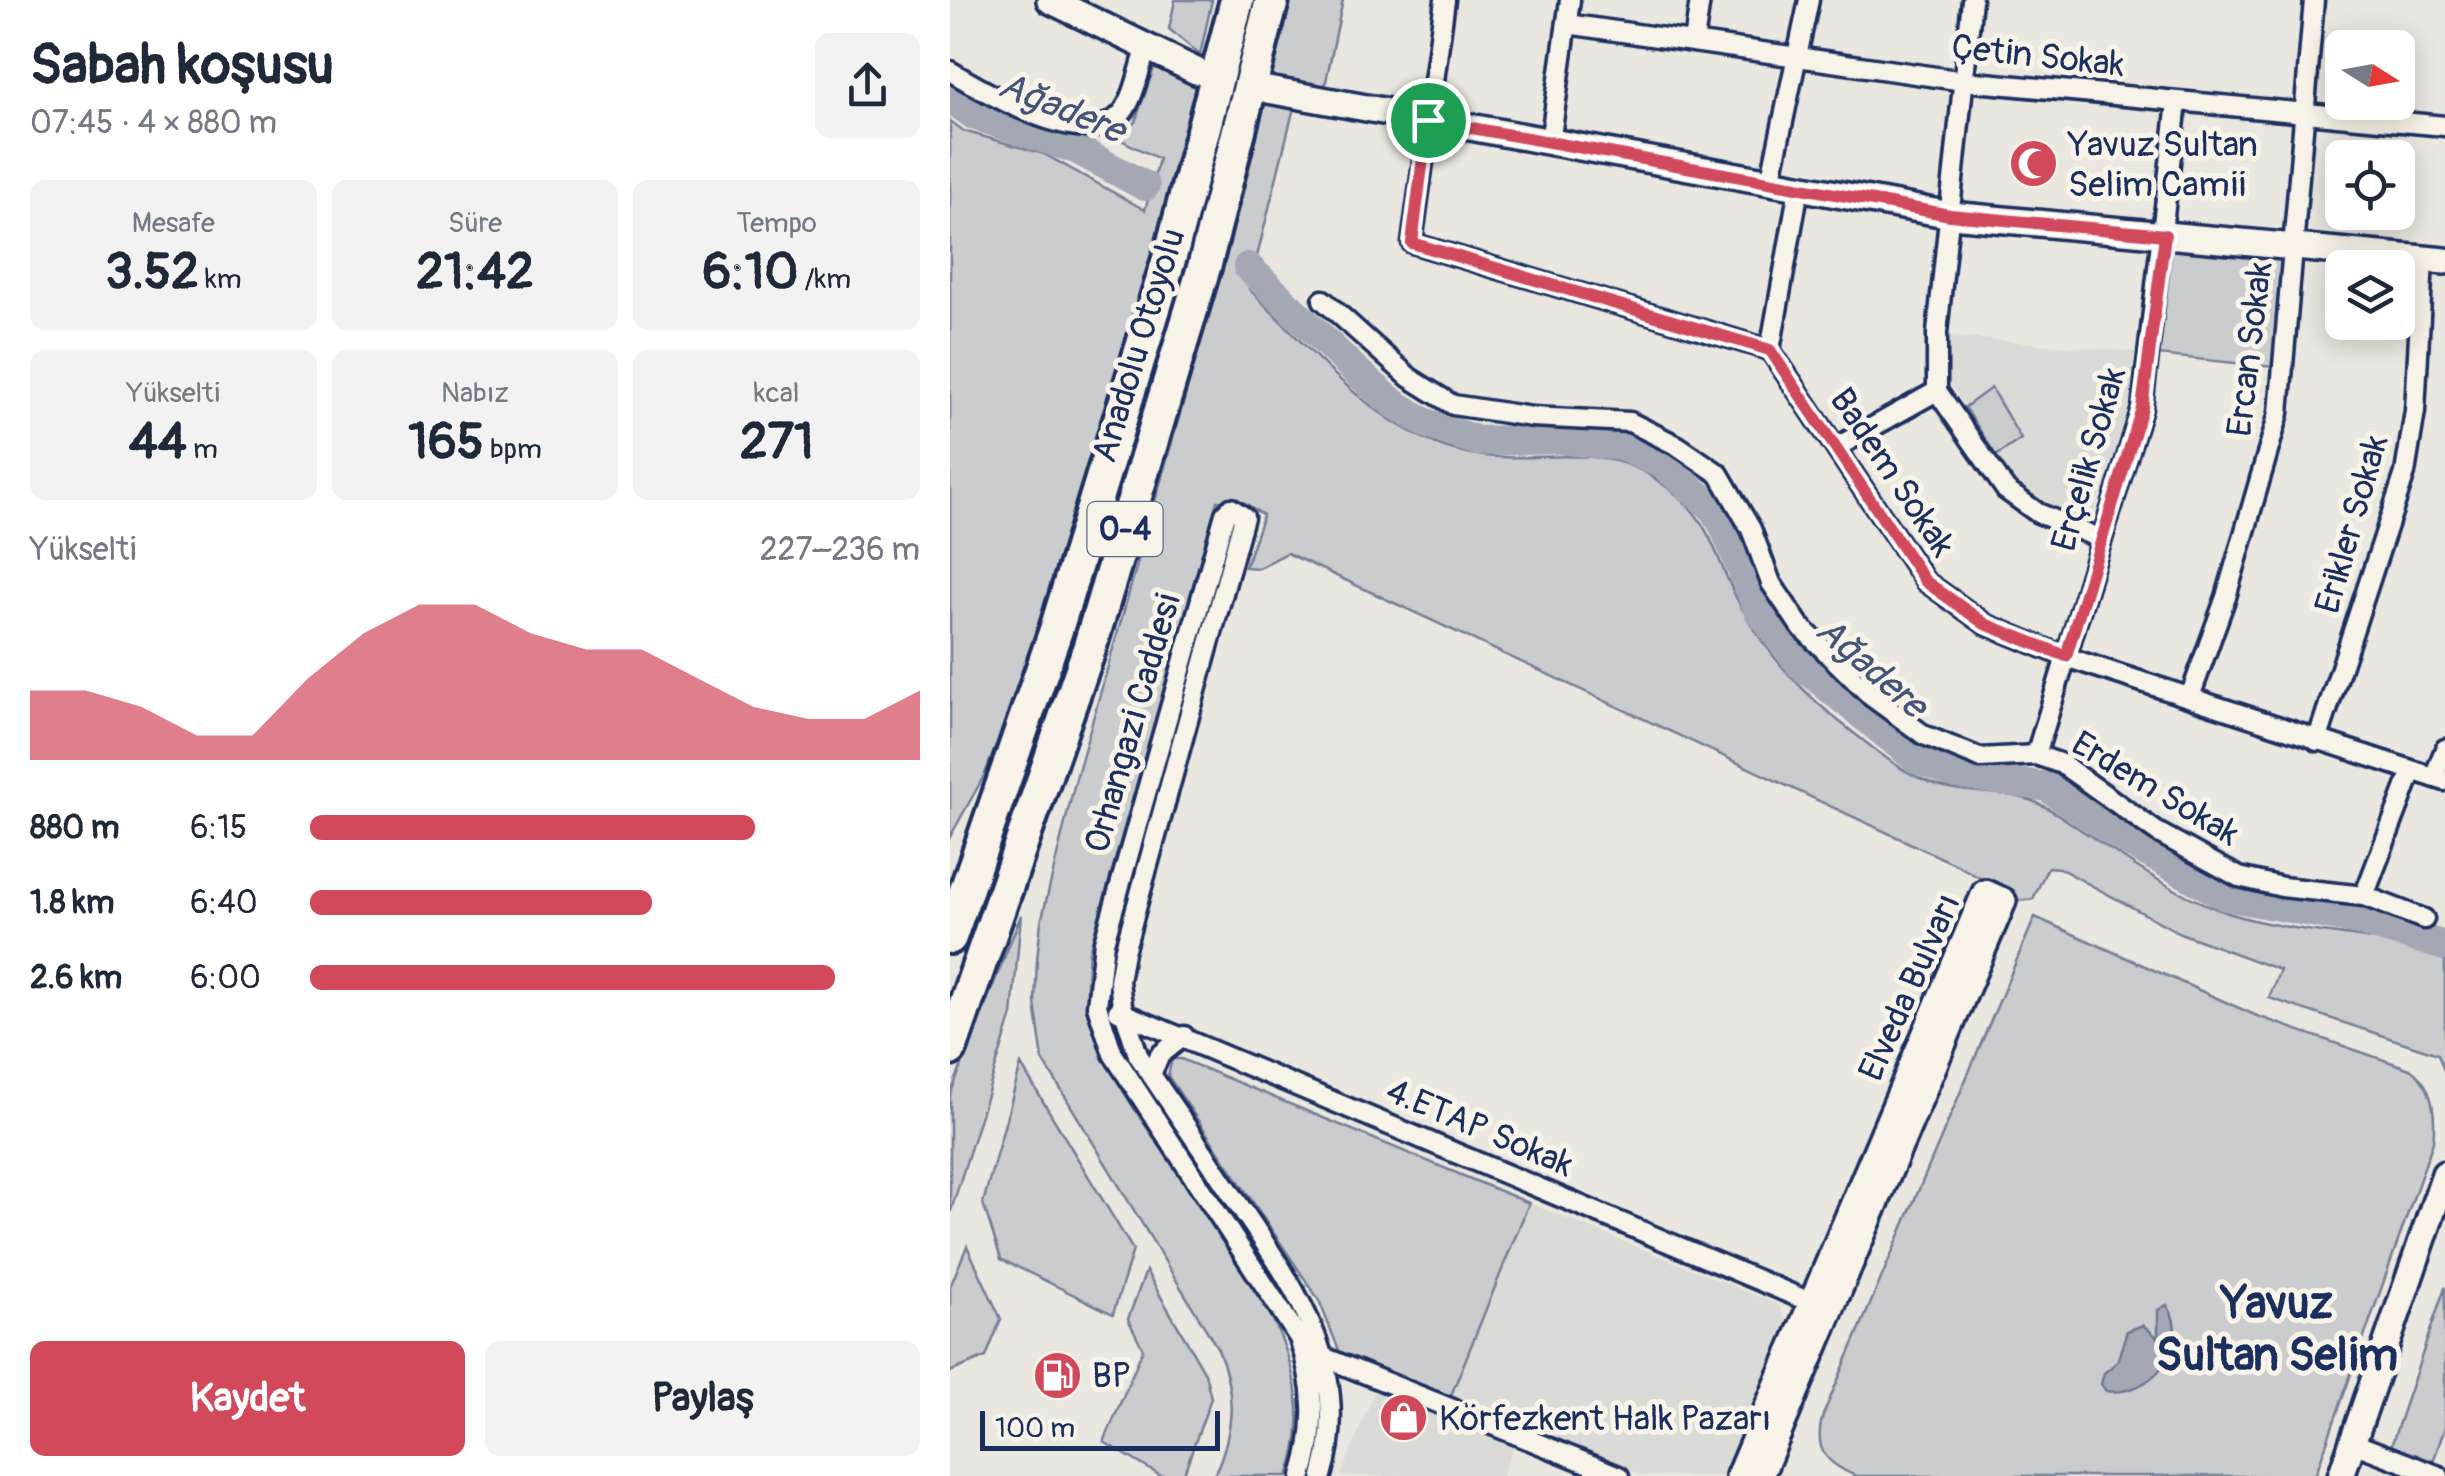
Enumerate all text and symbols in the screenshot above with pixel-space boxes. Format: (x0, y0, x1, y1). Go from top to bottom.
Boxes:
street label: Çetin Sokak (1949, 25, 2127, 87)
north arrow (2325, 30, 2415, 120)
map controls (2325, 30, 2415, 340)
text: Sabah koşusu (30, 31, 334, 100)
button: share (815, 33, 920, 138)
water label: Ağadere (992, 61, 1135, 156)
pin (1386, 78, 1471, 163)
icon: arrive (1401, 93, 1456, 148)
text: 07:45 · 4 × 880 m (30, 103, 277, 143)
place label: Yavuz Sultan Selim Camii (2067, 123, 2258, 207)
mosque icon: Yavuz Sultan Selim Camii (2007, 138, 2059, 190)
button: locate (2325, 140, 2415, 230)
text: Mesafe (132, 206, 215, 241)
text: Süre (448, 206, 502, 241)
text: Tempo (736, 206, 817, 241)
street label: Anadolu Otoyolu (1082, 223, 1195, 468)
text: 3.52 (105, 241, 199, 304)
text: 21:42 (416, 241, 534, 304)
text: 6:10 (702, 241, 798, 304)
button: layers (2325, 250, 2415, 340)
street label: Ercan Sokak (2217, 259, 2283, 439)
text: km (199, 262, 242, 297)
text: /km (798, 262, 851, 297)
street label: Erçelik Sokak (2042, 362, 2136, 556)
text: Yükselti (127, 376, 220, 411)
text: Nabız (441, 376, 509, 411)
text: kcal (754, 376, 799, 411)
street label: Badem Sokak (1820, 380, 1965, 566)
text: 44 (129, 411, 187, 474)
text: 165 (408, 411, 484, 474)
text: 271 (740, 411, 814, 474)
street label: Erikler Sokak (2306, 430, 2399, 619)
text: m (187, 432, 218, 467)
text: bpm (484, 432, 542, 467)
road number: O-4 (1088, 502, 1162, 556)
text: Yükselti (30, 530, 136, 570)
text: 227–236 m (760, 530, 920, 570)
street label: Orhangazi Caddesi (1075, 589, 1191, 858)
water label: Ağadere (1806, 607, 1939, 731)
street label: Erdem Sokak (2064, 722, 2248, 856)
text: 880 m (30, 808, 119, 848)
text: 6:15 (190, 808, 247, 848)
text: 1.8 km (30, 883, 114, 923)
text: 6:40 (190, 883, 258, 923)
street label: Elveda Bulvarı (1849, 887, 1971, 1088)
text: 2.6 km (30, 958, 122, 998)
text: 6:00 (190, 958, 261, 998)
street label: 4.ETAP Sokak (1379, 1069, 1580, 1187)
district label: Yavuz Sultan Selim (2156, 1276, 2398, 1384)
button: Kaydet (30, 1341, 465, 1456)
button: Paylaş (485, 1341, 920, 1456)
fuel station icon: BP (1031, 1349, 1083, 1401)
place label: BP (1092, 1354, 1131, 1398)
shop icon: Körfezkent Halk Pazarı (1378, 1392, 1430, 1444)
place label: Körfezkent Halk Pazarı (1439, 1397, 1771, 1441)
scale bar (980, 1406, 1220, 1450)
text: 100 m (995, 1411, 1075, 1446)

